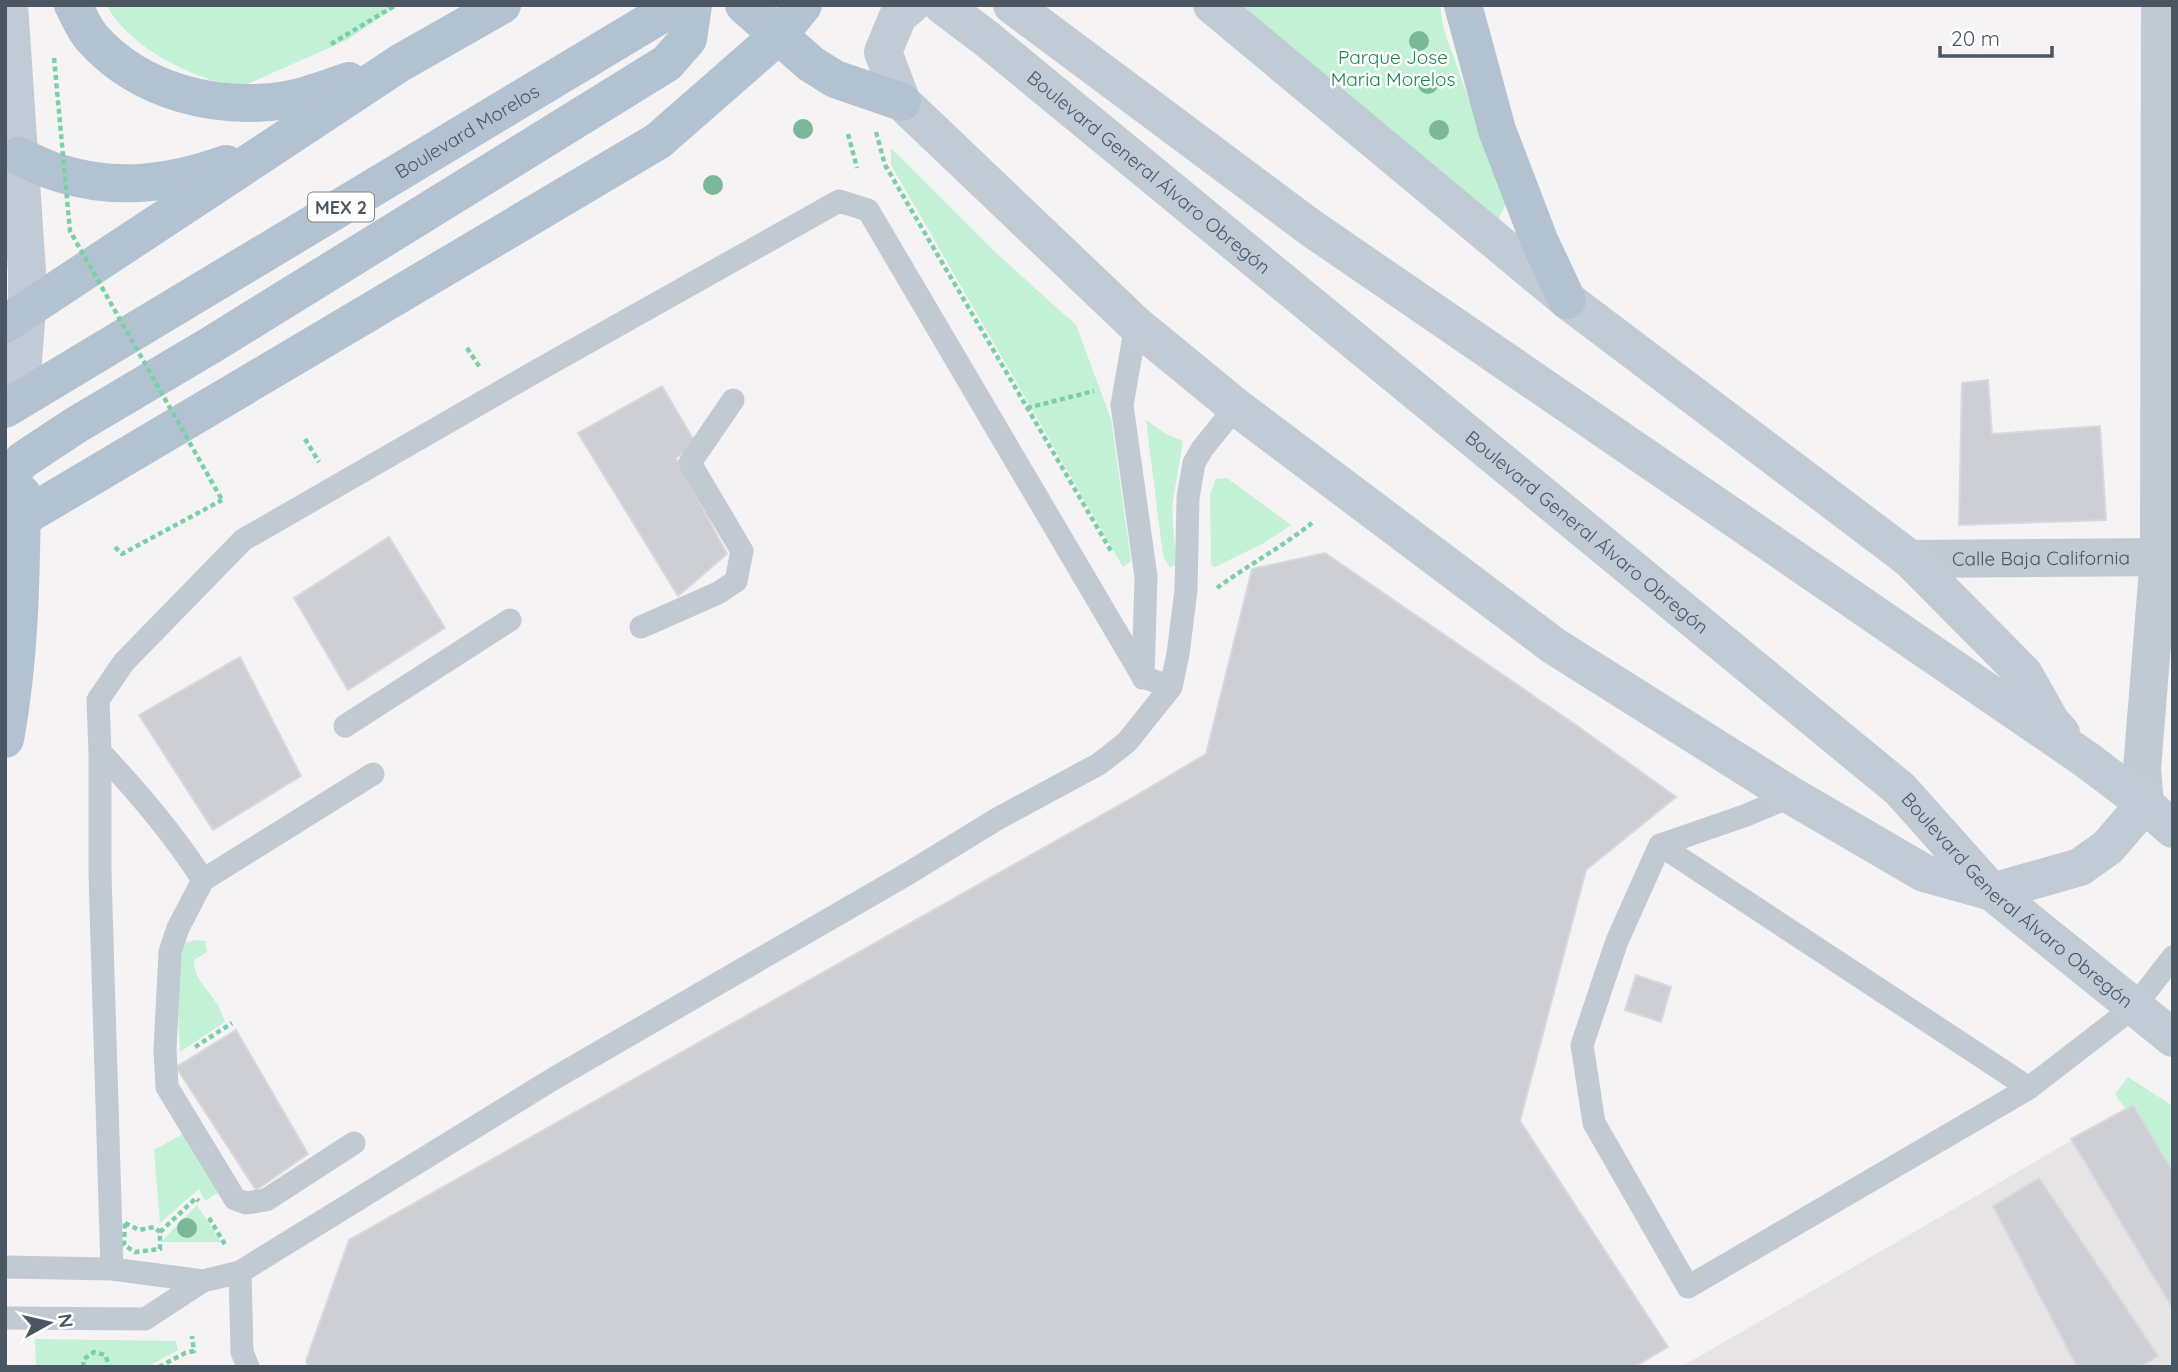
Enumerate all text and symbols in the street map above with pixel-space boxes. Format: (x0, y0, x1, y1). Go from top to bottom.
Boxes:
scale bar (1940, 14, 2052, 58)
text: 20 m (1951, 25, 2000, 51)
park label: Parque Jose Maria Morelos (1331, 45, 1455, 91)
street label: Boulevard General Álvaro Obregón (1022, 65, 1275, 279)
street label: Boulevard Morelos (390, 79, 544, 184)
road number: MEX 2 (308, 192, 374, 222)
street label: Boulevard General Álvaro Obregón (1461, 425, 1714, 639)
street label: Calle Baja California (1952, 545, 2130, 571)
street label: Boulevard General Álvaro Obregón (1896, 787, 2138, 1013)
north arrow (14, 1288, 84, 1358)
text: N (53, 1312, 79, 1329)

